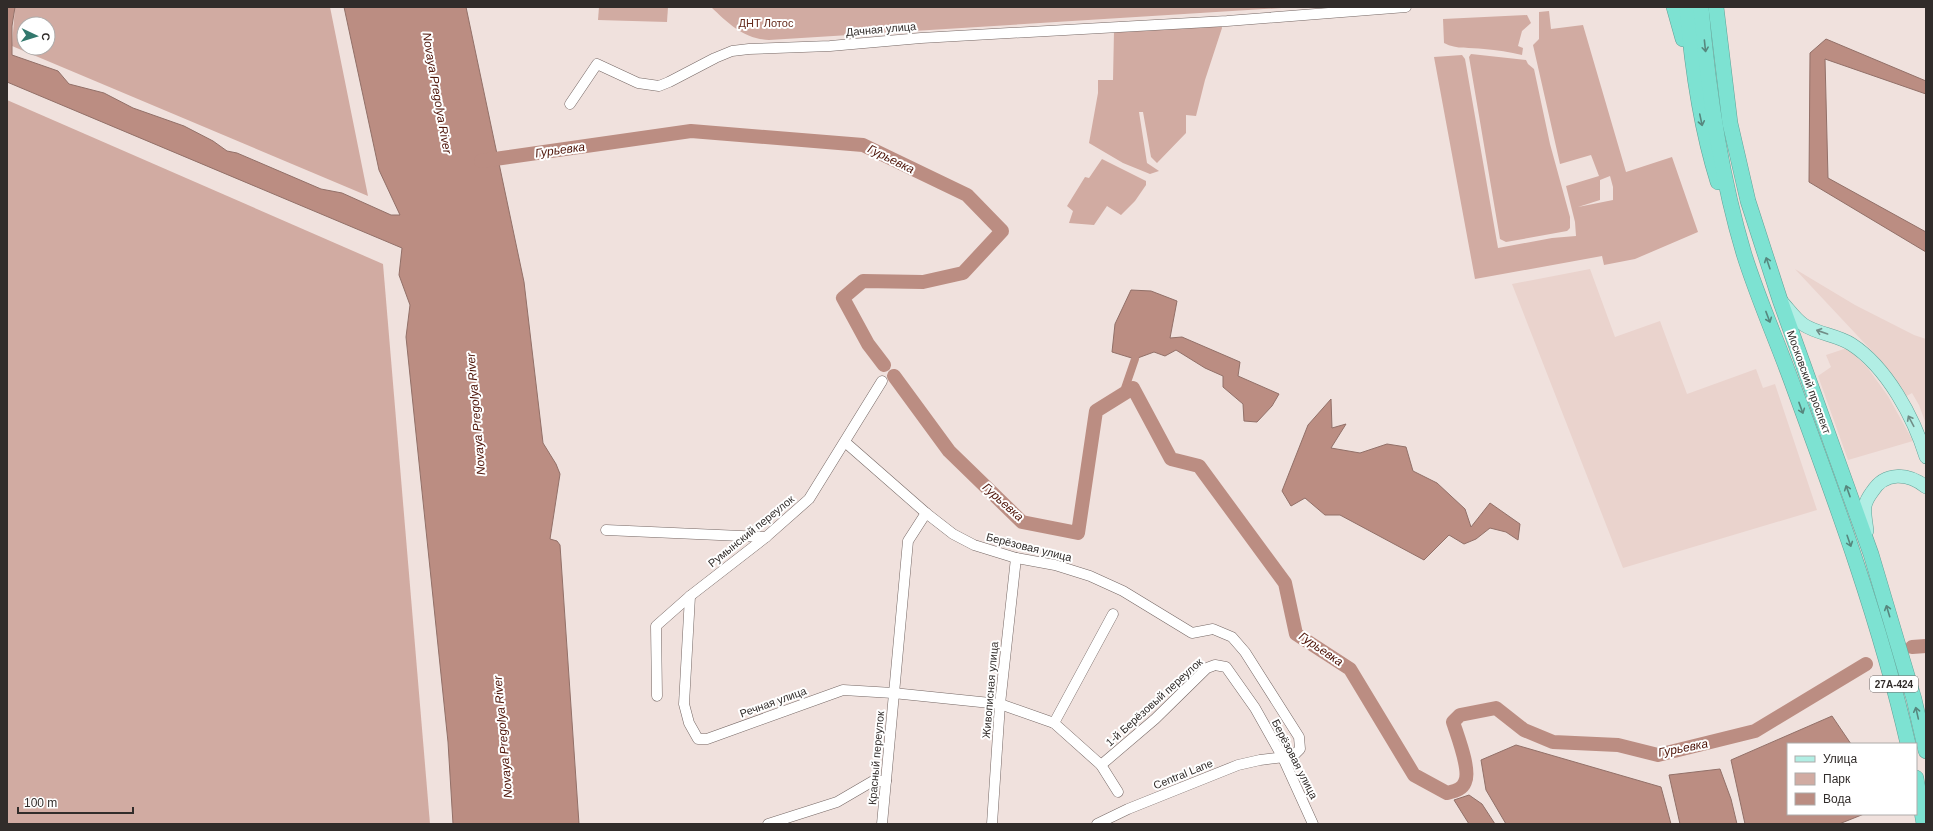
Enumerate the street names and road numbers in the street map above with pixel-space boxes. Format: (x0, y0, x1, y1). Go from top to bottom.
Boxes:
street label: Дачная улица (845, 20, 918, 38)
street label: Московский проспект (1785, 329, 1833, 435)
street label: Румынский переулок (706, 493, 796, 569)
street label: Берёзовая улица (985, 531, 1074, 564)
street label: Живописная улица (980, 640, 1000, 739)
street label: 1-й Берёзовый переулок (1103, 655, 1205, 748)
road number: 27А-424 (1870, 676, 1918, 692)
street label: Речная улица (738, 684, 809, 720)
street label: Красный переулок (866, 710, 886, 805)
street label: Берёзовая улица (1270, 717, 1321, 802)
street label: Central Lane (1152, 757, 1214, 791)

